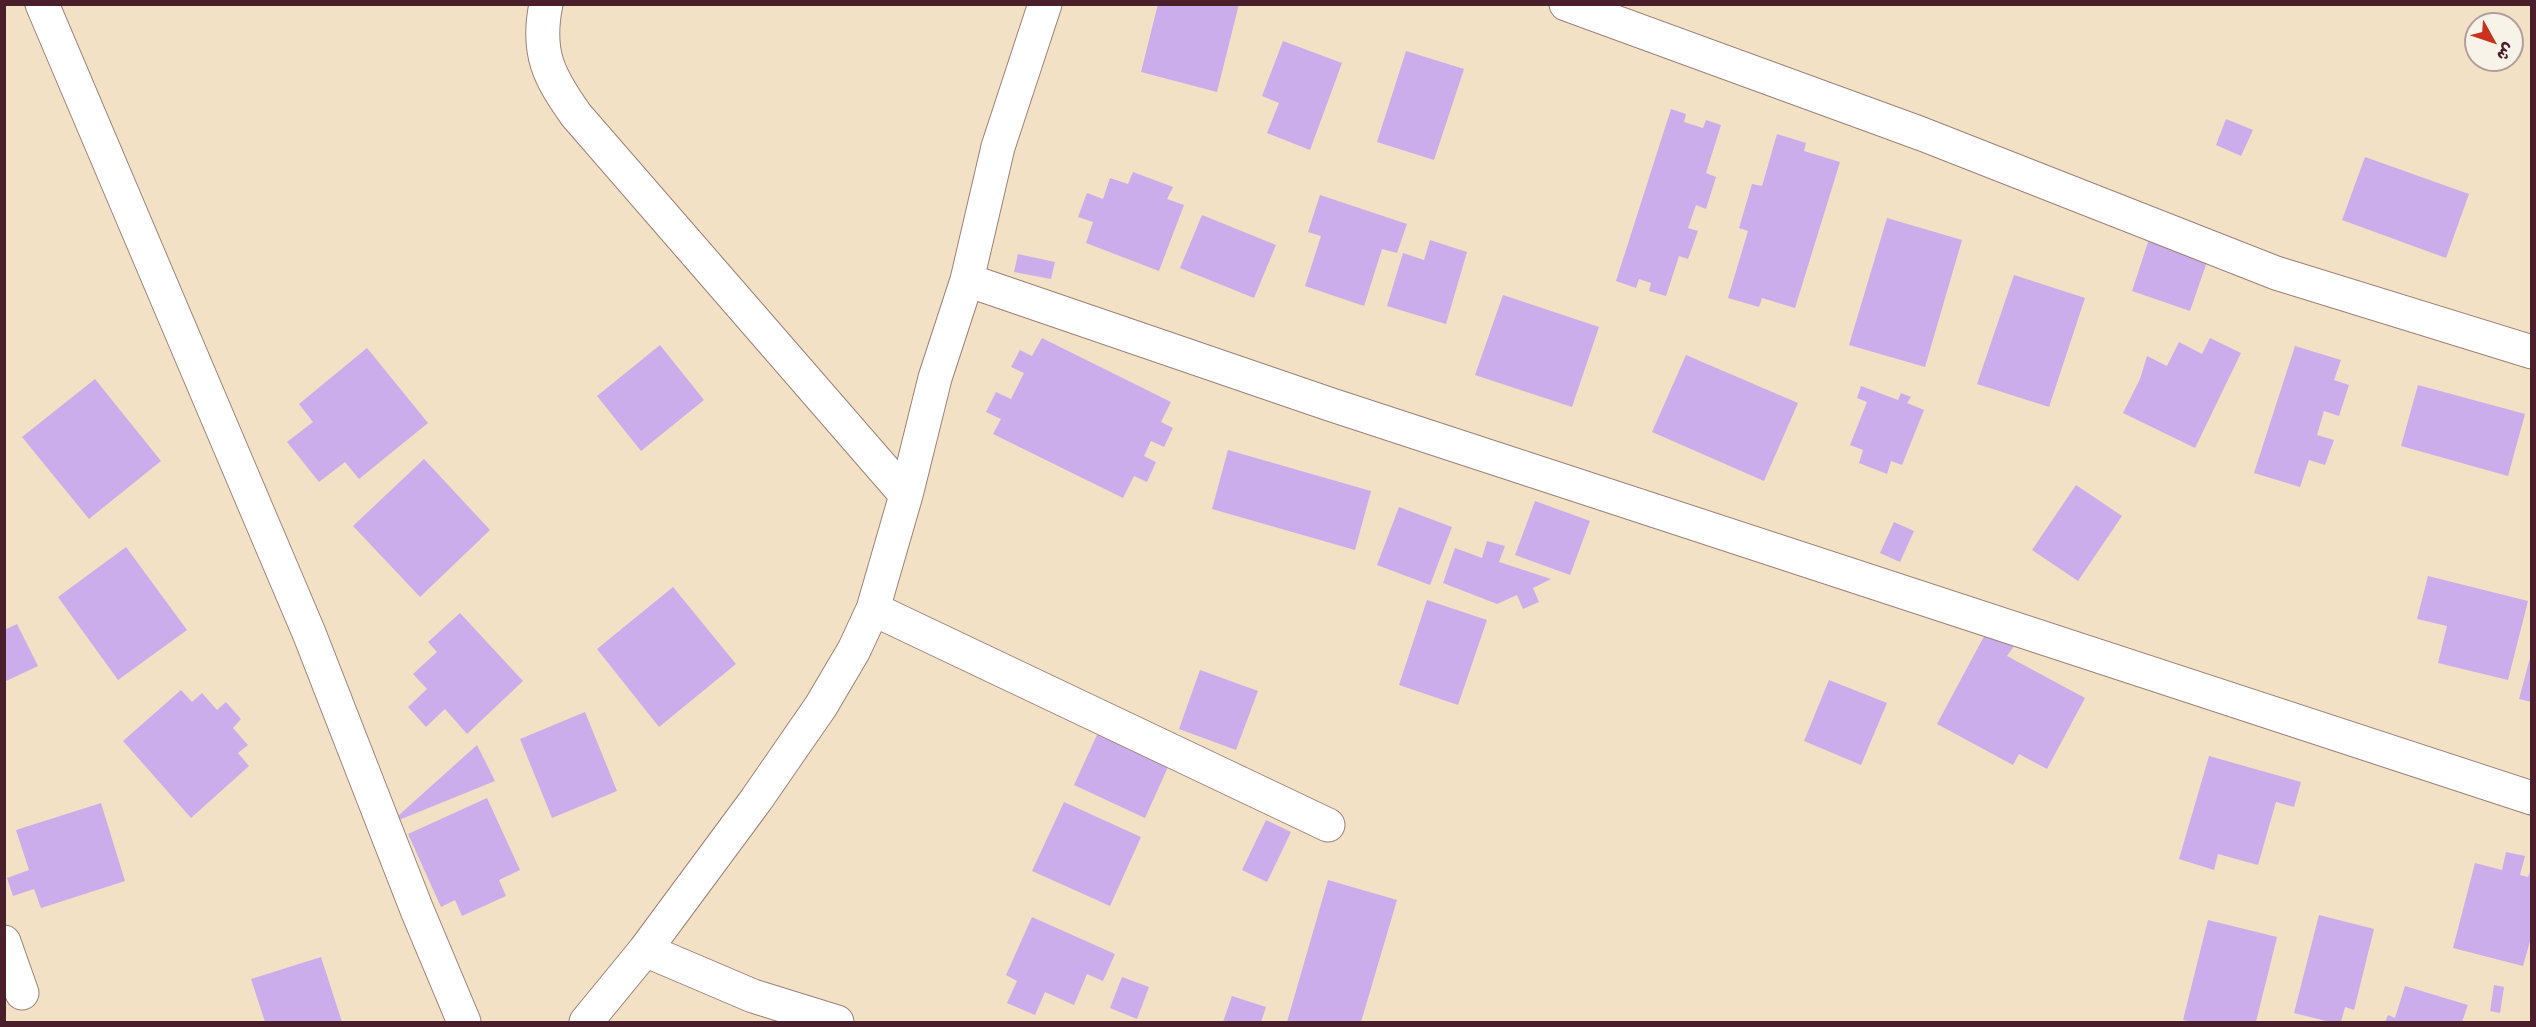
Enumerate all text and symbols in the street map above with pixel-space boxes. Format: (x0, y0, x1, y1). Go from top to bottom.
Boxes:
north arrow (2464, 12, 2524, 72)
text: ش (2493, 39, 2520, 66)

